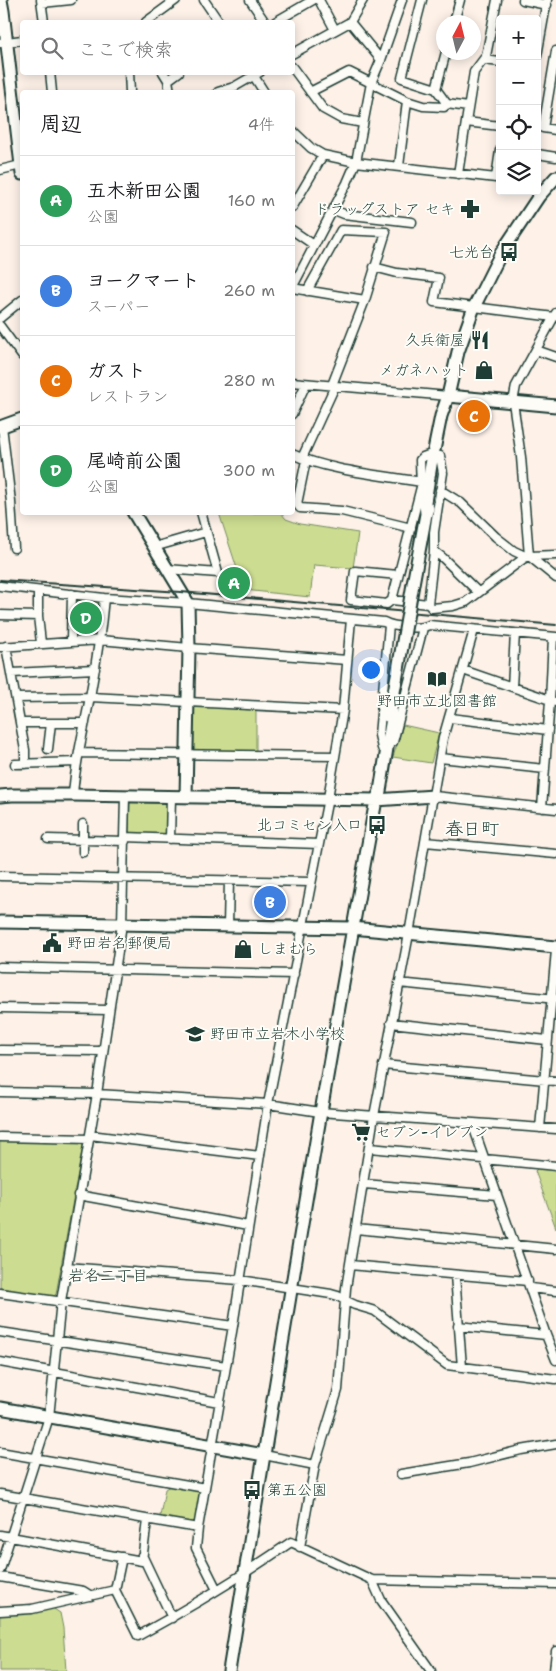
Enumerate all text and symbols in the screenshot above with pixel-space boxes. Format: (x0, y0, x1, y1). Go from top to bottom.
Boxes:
north arrow (436, 15, 481, 60)
map controls (496, 15, 541, 195)
button: + (496, 15, 541, 60)
search box (20, 20, 295, 75)
icon: search (38, 34, 66, 62)
text: ここで検索 (78, 37, 173, 62)
button: − (496, 60, 541, 105)
button: locate (496, 105, 541, 150)
text: 周辺 (40, 110, 82, 138)
text: 4件 (248, 114, 275, 135)
button: layers (496, 150, 541, 195)
text: 五木新田公園 (87, 178, 201, 203)
text: A (50, 190, 62, 211)
text: 160 m (228, 190, 275, 211)
pharmacy icon: ドラッグストア セキ (459, 198, 481, 220)
place label: ドラッグストア セキ (315, 199, 455, 219)
text: 公園 (87, 206, 119, 227)
bus stop icon: 七光台 (498, 241, 520, 263)
place label: 七光台 (449, 242, 494, 262)
text: ヨークマート (87, 268, 200, 293)
text: B (51, 280, 61, 301)
text: 260 m (223, 280, 275, 301)
text: スーパー (87, 296, 150, 317)
restaurant icon: 久兵衛屋 (469, 329, 491, 351)
place label: 久兵衛屋 (405, 330, 465, 350)
text: ガスト (87, 358, 146, 383)
shop icon: メガネハット (473, 359, 495, 381)
place label: メガネハット (379, 360, 469, 380)
text: C (51, 370, 61, 391)
text: 280 m (223, 370, 275, 391)
text: レストラン (87, 386, 168, 407)
pin: C (458, 397, 490, 435)
text: 尾崎前公園 (87, 448, 182, 473)
text: D (50, 460, 62, 481)
text: 300 m (223, 460, 275, 481)
text: 公園 (87, 476, 119, 497)
pin: A (218, 564, 250, 602)
pin: D (70, 599, 102, 637)
your location (358, 657, 384, 683)
library icon: 野田市立北図書館 (426, 668, 448, 690)
place label: 野田市立北図書館 (377, 691, 497, 711)
bus stop icon: 北コミセン入口 (366, 814, 388, 836)
place label: 北コミセン入口 (257, 815, 362, 835)
district label: 春日町 (445, 817, 499, 841)
pin: B (254, 883, 286, 921)
public building icon: 野田岩名郵便局 (41, 932, 63, 954)
place label: 野田岩名郵便局 (67, 933, 172, 953)
shop icon: しまむら (232, 938, 254, 960)
place label: しまむら (258, 939, 318, 959)
school or university icon: 野田市立岩木小学校 (184, 1023, 206, 1045)
place label: 野田市立岩木小学校 (210, 1024, 345, 1044)
supermarket icon: セブン-イレブン (350, 1121, 372, 1143)
place label: セブン-イレブン (376, 1122, 488, 1142)
district label: 岩名二丁目 (68, 1265, 148, 1286)
bus stop icon: 第五公園 (241, 1479, 263, 1501)
place label: 第五公園 (267, 1480, 327, 1500)

